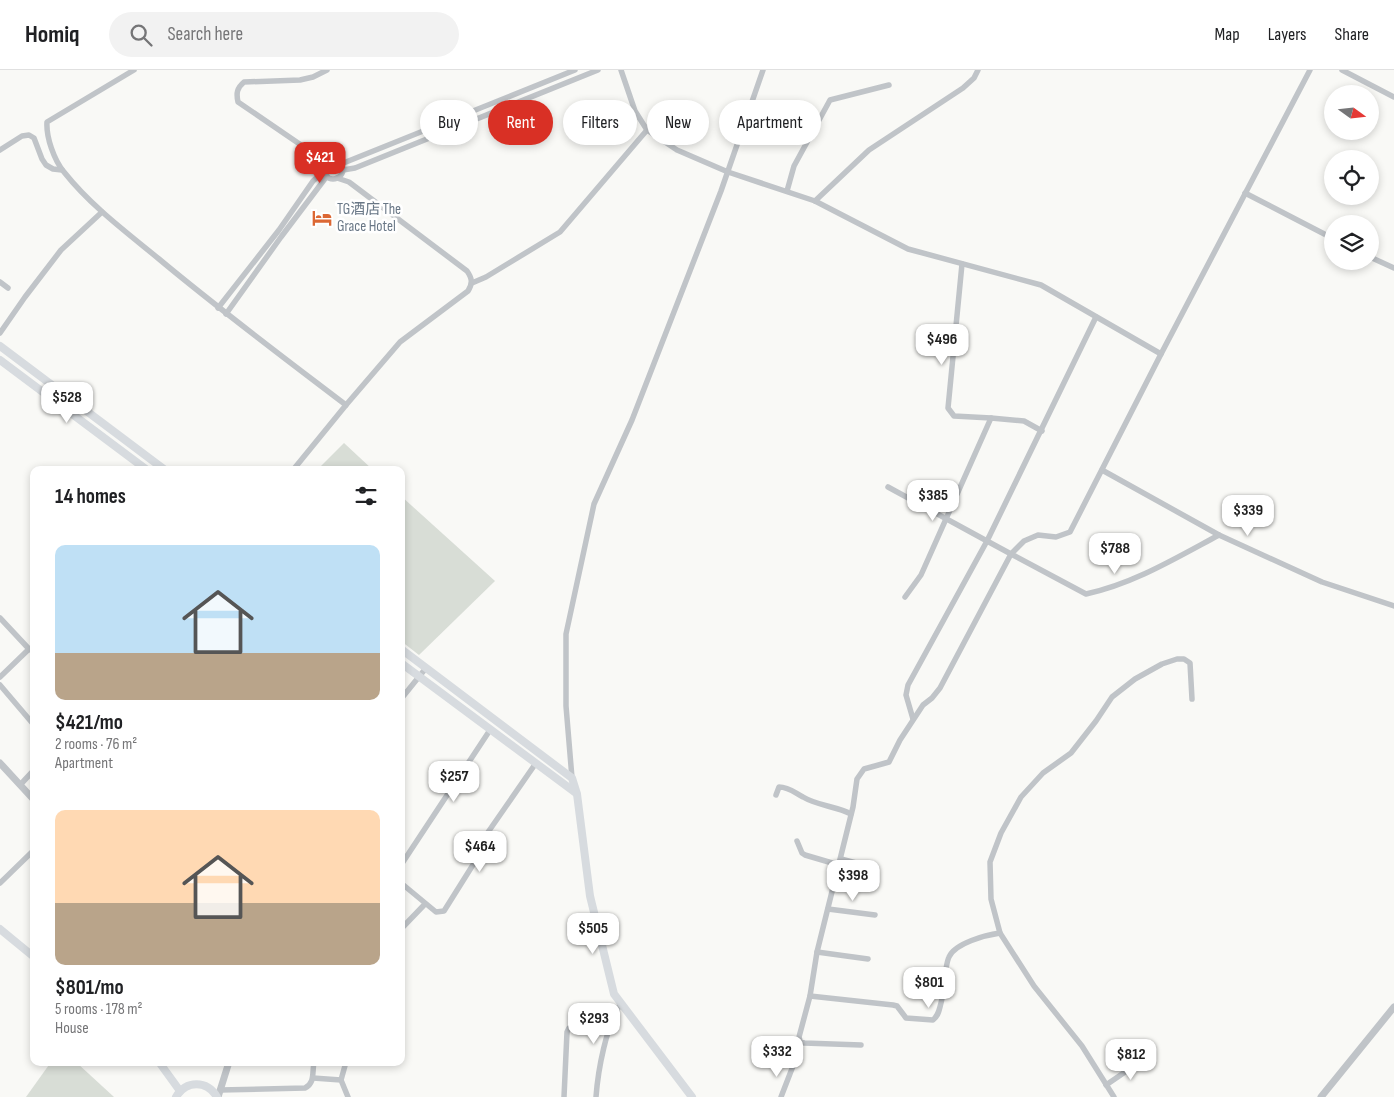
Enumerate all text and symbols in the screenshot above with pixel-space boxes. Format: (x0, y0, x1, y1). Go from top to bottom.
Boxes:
search box (109, 12, 459, 57)
text: Homiq (25, 20, 79, 49)
icon: search (127, 21, 155, 49)
text: Search here (167, 23, 243, 46)
text: Map (1215, 24, 1240, 45)
text: Layers (1268, 24, 1307, 45)
text: Share (1335, 24, 1369, 45)
north arrow (1324, 85, 1379, 140)
map controls (1324, 85, 1379, 270)
chip: Buy (420, 100, 478, 145)
chip: Rent (488, 100, 553, 145)
chip: Filters (563, 100, 637, 145)
chip: New (647, 100, 709, 145)
chip: Apartment (719, 100, 821, 145)
pin: $421 (290, 142, 350, 184)
text: $421 (306, 148, 334, 167)
button: locate (1324, 150, 1379, 205)
place label: TG酒店 The Grace Hotel (337, 200, 401, 236)
hotel icon: TG酒店 The Grace Hotel (311, 207, 333, 229)
button: layers (1324, 215, 1379, 270)
pin: $496 (912, 324, 972, 366)
text: $496 (927, 330, 957, 349)
pin: $528 (37, 382, 97, 424)
text: $528 (52, 388, 82, 407)
pin: $385 (903, 480, 963, 522)
icon: filters (352, 482, 380, 510)
text: 14 homes (55, 484, 126, 509)
text: $385 (918, 486, 948, 505)
pin: $339 (1218, 494, 1278, 537)
text: $339 (1233, 501, 1263, 520)
pin: $788 (1085, 532, 1145, 575)
text: $788 (1100, 539, 1130, 558)
icon: home (173, 577, 263, 667)
text: $421/mo (55, 710, 123, 735)
text: 2 rooms · 76 m² (55, 735, 137, 754)
text: Apartment (55, 754, 113, 773)
pin: $257 (424, 760, 484, 803)
text: $257 (439, 767, 469, 786)
pin: $464 (450, 830, 510, 873)
text: $464 (465, 837, 495, 856)
icon: home (173, 842, 263, 932)
pin: $398 (823, 860, 883, 902)
text: $398 (838, 866, 868, 885)
pin: $505 (563, 912, 623, 955)
text: $505 (578, 919, 608, 938)
pin: $801 (899, 966, 959, 1009)
text: $801 (914, 973, 944, 992)
text: $801/mo (55, 975, 124, 1000)
text: 5 rooms · 178 m² (55, 1000, 143, 1019)
pin: $293 (564, 1002, 624, 1045)
text: $293 (579, 1009, 609, 1028)
text: House (55, 1019, 89, 1038)
pin: $332 (747, 1036, 807, 1078)
pin: $812 (1101, 1038, 1161, 1081)
text: $332 (762, 1042, 792, 1061)
text: $812 (1116, 1045, 1146, 1064)

